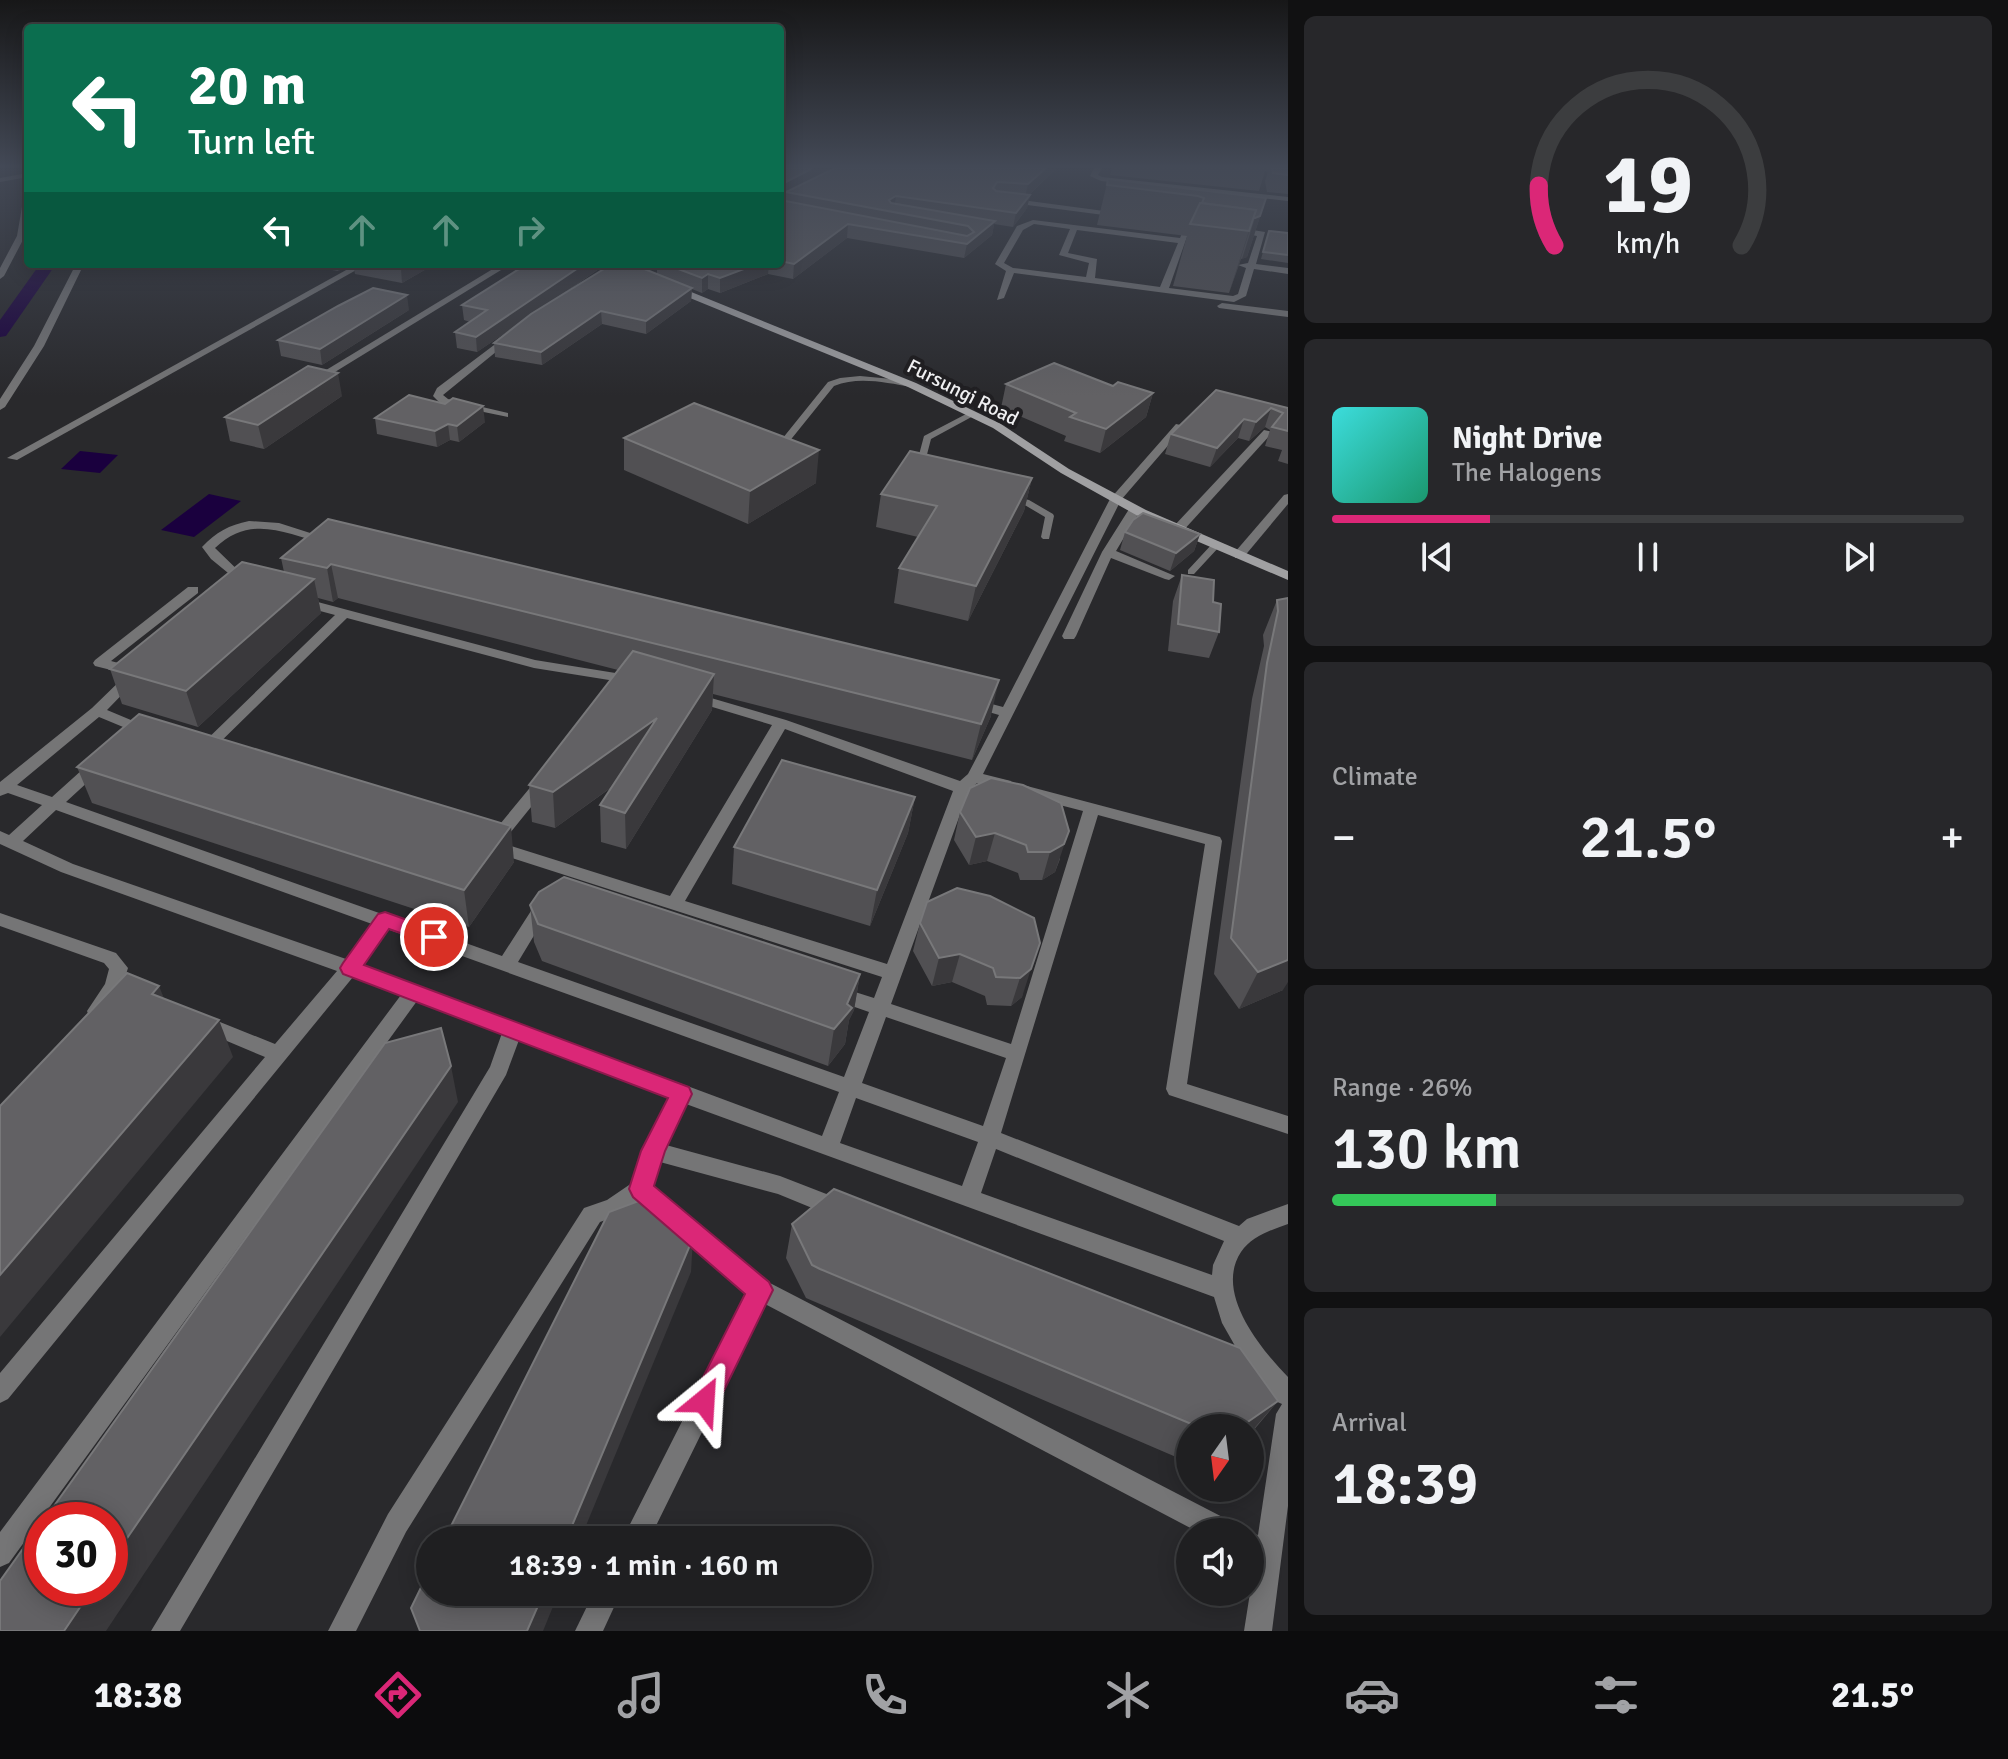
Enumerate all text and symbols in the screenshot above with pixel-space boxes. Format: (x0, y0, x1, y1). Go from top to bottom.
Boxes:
text: 20 m (188, 51, 306, 120)
icon: left (56, 56, 160, 160)
text: Turn left (188, 120, 315, 165)
text: 19 (1603, 133, 1693, 235)
icon: left (256, 208, 300, 252)
icon: ahead (340, 208, 384, 252)
icon: ahead (424, 208, 468, 252)
icon: right (508, 208, 552, 252)
text: km/h (1616, 226, 1680, 261)
street label: Fursungi Road (903, 354, 1023, 431)
text: Night Drive (1452, 420, 1602, 457)
text: The Halogens (1452, 457, 1602, 489)
icon: previous (1415, 535, 1459, 579)
icon: pause (1626, 535, 1670, 579)
icon: next (1837, 535, 1881, 579)
text: Climate (1332, 761, 1418, 793)
text: 21.5° (1580, 801, 1716, 875)
text: − (1332, 811, 1356, 865)
text: + (1940, 811, 1964, 865)
pin (400, 903, 468, 971)
icon: arrive (412, 915, 456, 959)
text: Range · 26% (1332, 1072, 1473, 1104)
text: 130 km (1332, 1112, 1521, 1186)
position arrow (662, 1359, 746, 1443)
text: Arrival (1332, 1407, 1407, 1439)
north arrow (1176, 1414, 1264, 1502)
map controls (1176, 1414, 1264, 1606)
text: 18:39 (1332, 1447, 1479, 1521)
speed limit sign: 30 (24, 1502, 128, 1606)
button: sound (1176, 1518, 1264, 1606)
text: 18:39 · 1 min · 160 m (509, 1547, 779, 1584)
icon: directions (370, 1667, 426, 1723)
icon: music (613, 1667, 669, 1723)
icon: phone (857, 1667, 913, 1723)
icon: climate (1100, 1667, 1156, 1723)
icon: car (1344, 1667, 1400, 1723)
icon: filters (1588, 1667, 1644, 1723)
text: 18:38 (94, 1673, 182, 1718)
text: 21.5° (1831, 1673, 1914, 1718)

